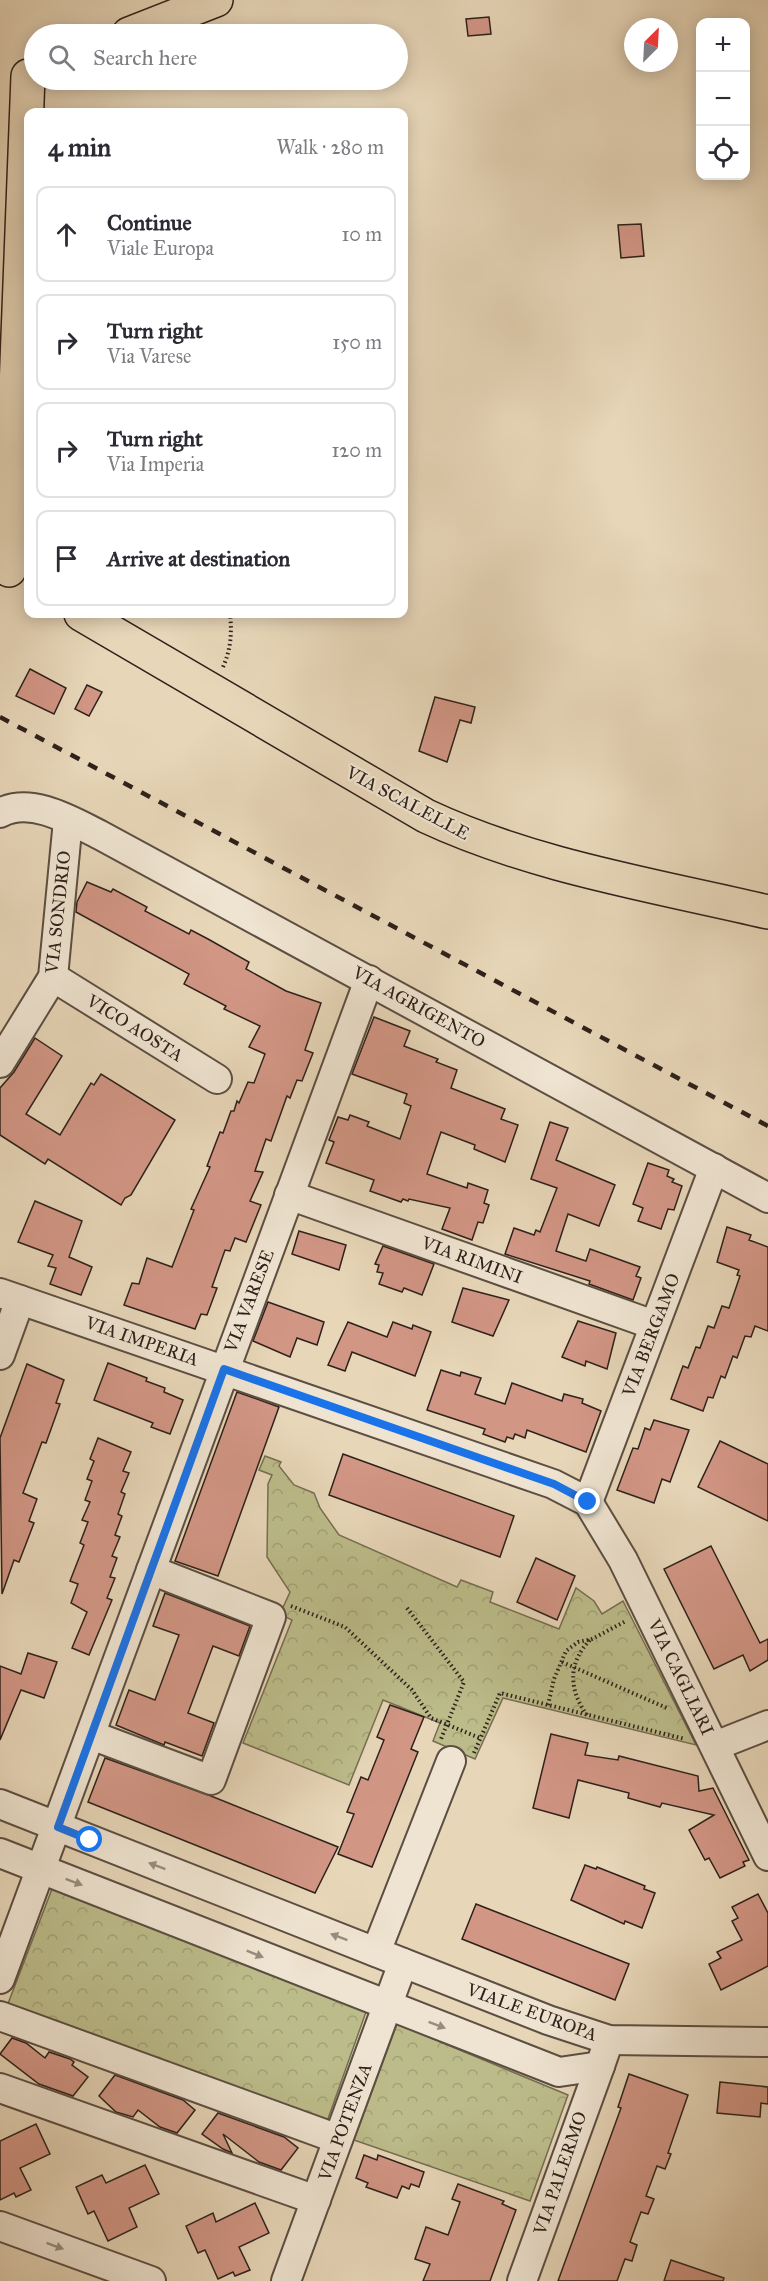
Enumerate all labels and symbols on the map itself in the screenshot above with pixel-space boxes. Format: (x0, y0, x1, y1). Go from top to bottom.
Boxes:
north arrow (624, 18, 678, 72)
street label: VIA SCALELLE (342, 761, 474, 845)
street label: VIA SONDRIO (41, 850, 75, 975)
street label: VIA AGRIGENTO (348, 961, 489, 1053)
street label: VICO AOSTA (82, 989, 187, 1066)
street label: VIA RIMINI (418, 1231, 526, 1289)
street label: VIA VARESE (219, 1246, 279, 1357)
street label: VIA BERGAMO (617, 1270, 685, 1401)
street label: VIA IMPERIA (82, 1311, 201, 1371)
route end (574, 1488, 600, 1514)
street label: VIA CAGLIARI (643, 1614, 719, 1739)
route start (76, 1826, 102, 1852)
one-way arrow (148, 1861, 166, 1870)
one-way arrow (65, 1878, 83, 1887)
one-way arrow (329, 1932, 347, 1942)
one-way arrow (247, 1949, 265, 1959)
street label: VIALE EUROPA (463, 1978, 600, 2046)
one-way arrow (428, 2020, 446, 2030)
street label: VIA POTENZA (313, 2060, 377, 2185)
street label: VIA PALERMO (528, 2108, 591, 2239)
one-way arrow (46, 2242, 64, 2252)

